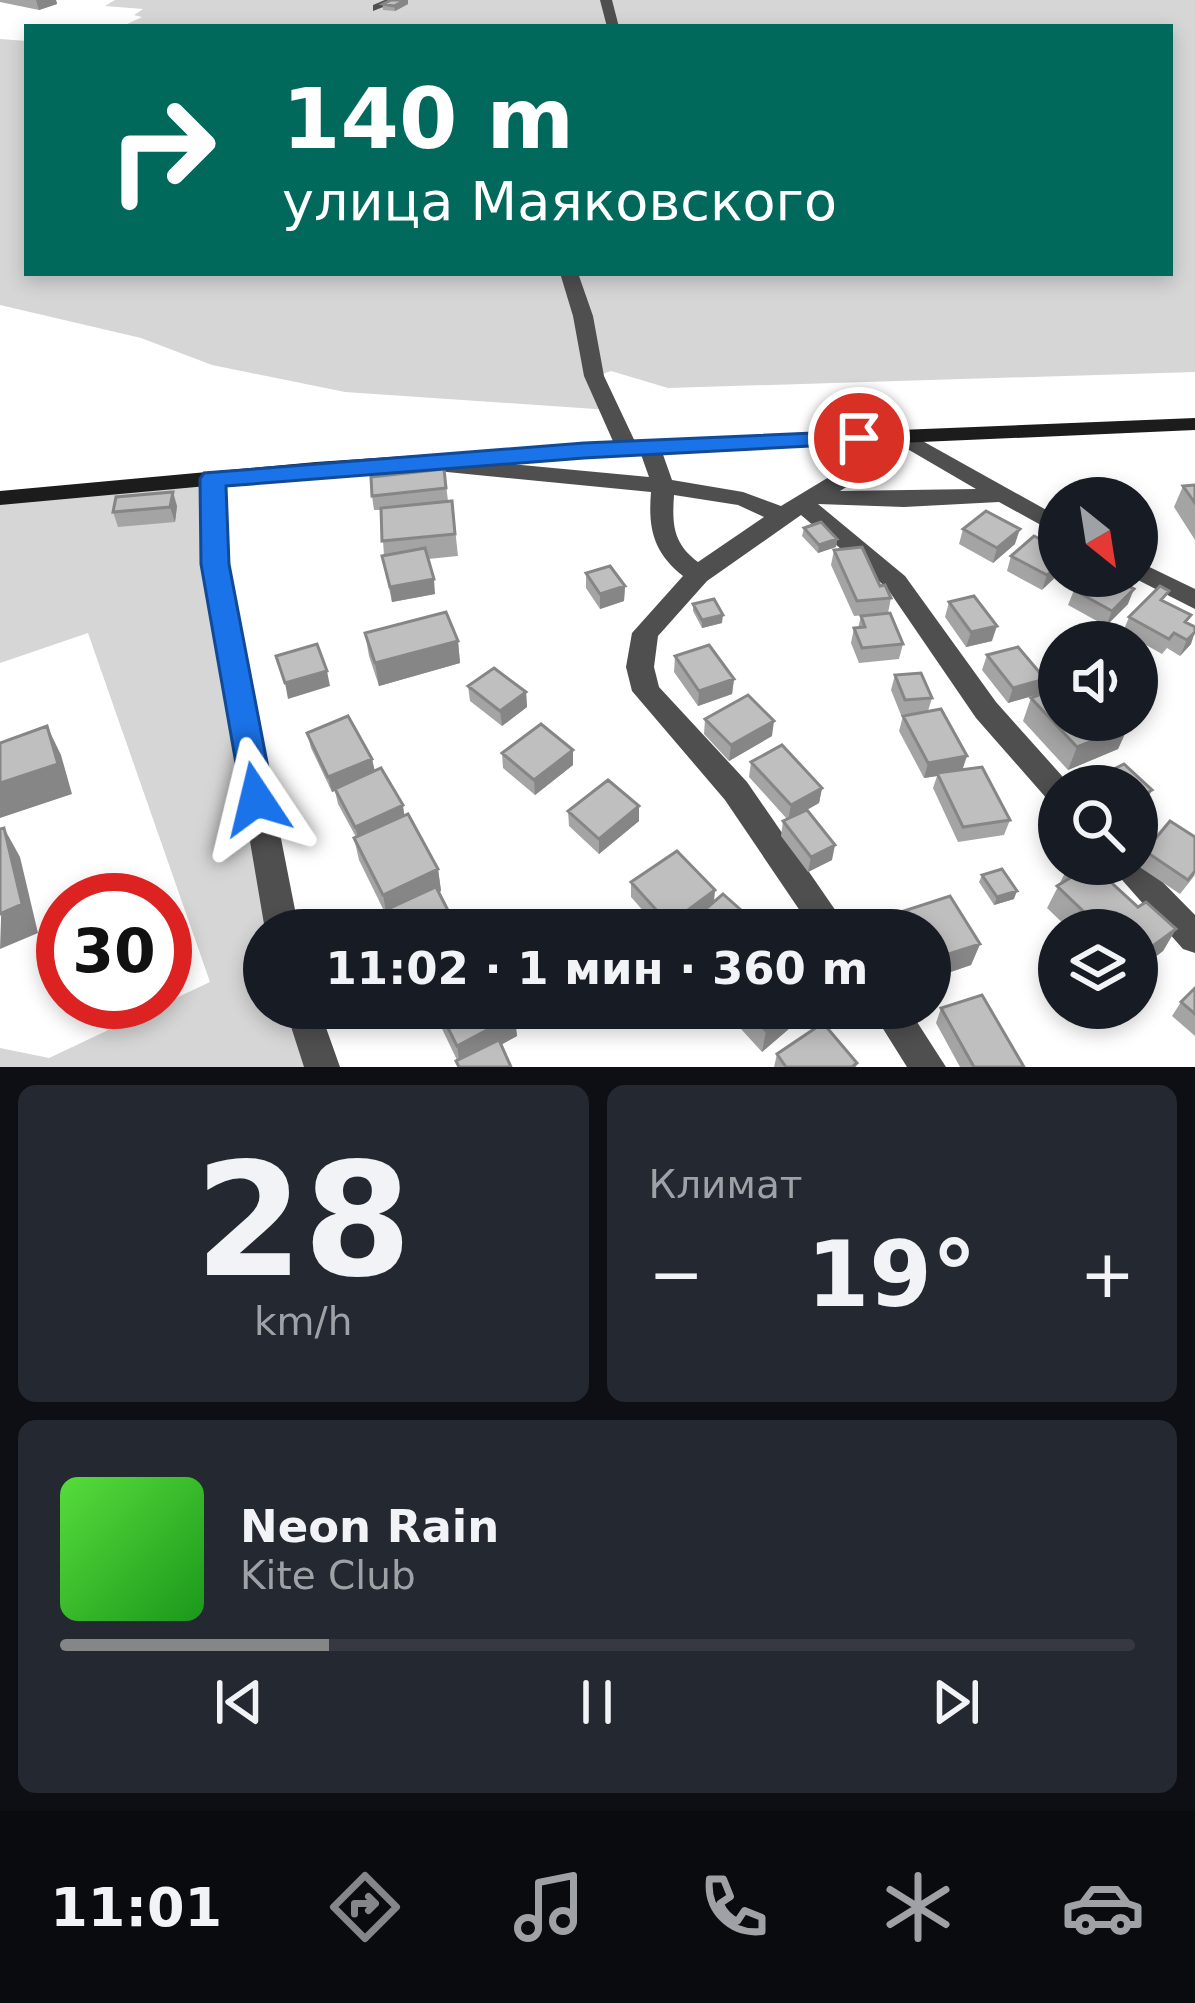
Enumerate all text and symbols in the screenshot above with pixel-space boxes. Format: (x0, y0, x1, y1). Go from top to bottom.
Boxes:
text: 140 m (282, 70, 574, 168)
icon: right (84, 72, 240, 228)
text: улица Маяковского (282, 170, 837, 233)
pin (808, 387, 910, 489)
icon: arrive (826, 405, 892, 471)
north arrow (1038, 477, 1158, 597)
map controls (1038, 477, 1158, 1029)
button: sound (1038, 621, 1158, 741)
position arrow (193, 736, 319, 862)
button: search (1038, 765, 1158, 885)
speed limit sign: 30 (36, 873, 192, 1029)
button: layers (1038, 909, 1158, 1029)
text: 11:02 · 1 мин · 360 m (326, 942, 868, 995)
text: 28 (195, 1130, 412, 1312)
text: Климат (649, 1162, 803, 1207)
text: 19° (807, 1222, 977, 1327)
text: − (649, 1236, 704, 1313)
text: + (1080, 1236, 1135, 1313)
text: km/h (254, 1299, 352, 1344)
text: Neon Rain (240, 1500, 499, 1553)
text: Kite Club (240, 1553, 416, 1598)
icon: previous (206, 1669, 272, 1735)
icon: pause (564, 1669, 630, 1735)
icon: next (923, 1669, 989, 1735)
icon: directions (323, 1865, 407, 1949)
icon: music (507, 1865, 591, 1949)
icon: phone (692, 1865, 776, 1949)
icon: climate (876, 1865, 960, 1949)
icon: car (1061, 1865, 1145, 1949)
text: 11:01 (50, 1876, 222, 1939)

